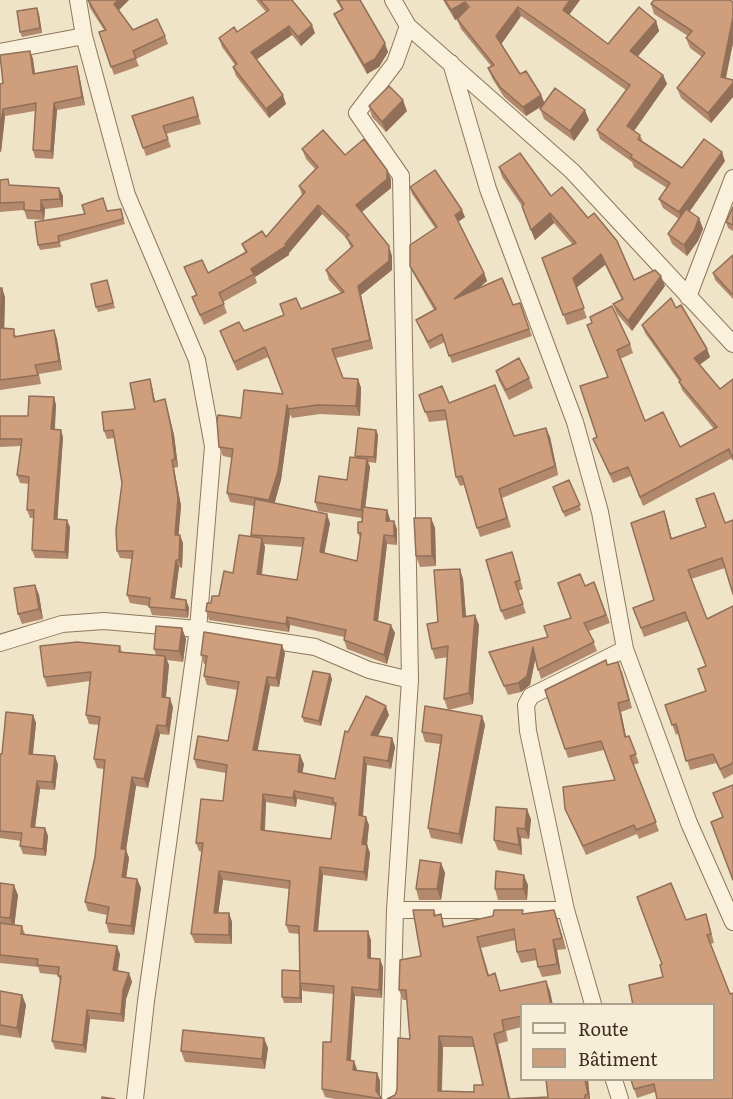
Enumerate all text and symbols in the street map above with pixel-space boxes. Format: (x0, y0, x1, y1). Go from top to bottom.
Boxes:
legend (520, 1003, 715, 1081)
text: Route (578, 1015, 628, 1042)
text: Bâtiment (578, 1045, 657, 1072)

